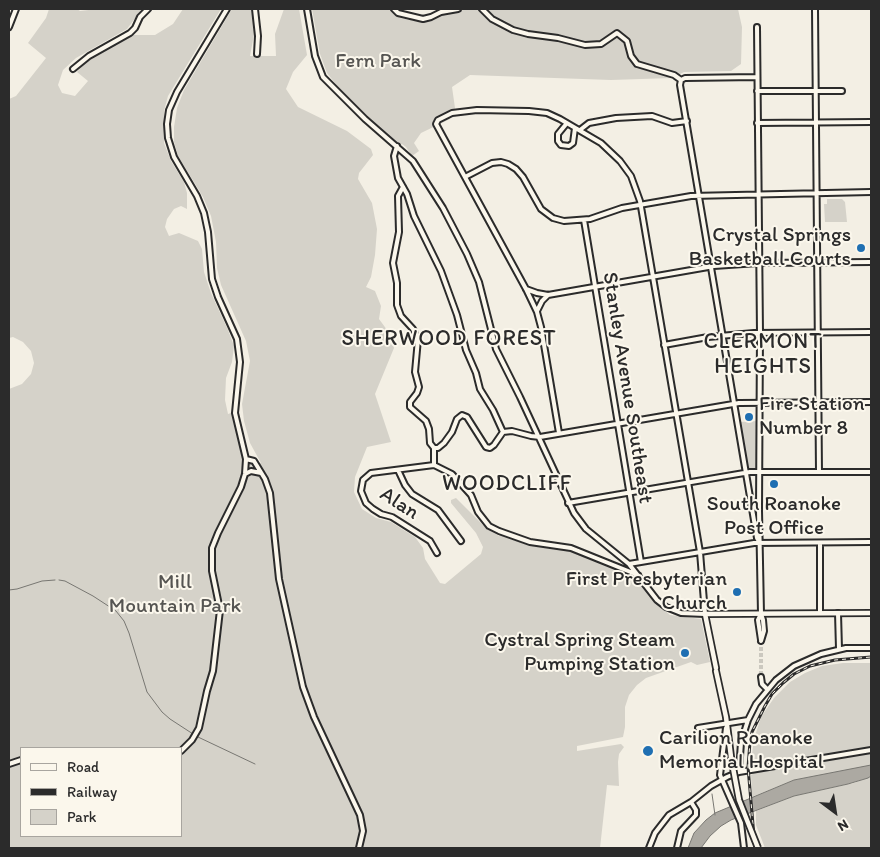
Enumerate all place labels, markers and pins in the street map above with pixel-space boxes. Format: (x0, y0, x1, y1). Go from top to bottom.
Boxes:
place label: Crystal Springs Basketball Courts (689, 223, 851, 273)
marker: Crystal Springs Basketball Courts (855, 242, 867, 254)
place label: Fire Station Number 8 (759, 392, 865, 442)
marker: Fire Station Number 8 (743, 411, 755, 423)
marker: South Roanoke Post Office (768, 478, 780, 490)
place label: South Roanoke Post Office (707, 492, 841, 542)
place label: First Presbyterian Church (566, 567, 727, 617)
marker: First Presbyterian Church (731, 586, 743, 598)
place label: Cystral Spring Steam Pumping Station (484, 628, 675, 678)
marker: Cystral Spring Steam Pumping Station (679, 647, 691, 659)
place label: Carilion Roanoke Memorial Hospital (659, 726, 824, 776)
marker: Carilion Roanoke Memorial Hospital (641, 744, 655, 758)

